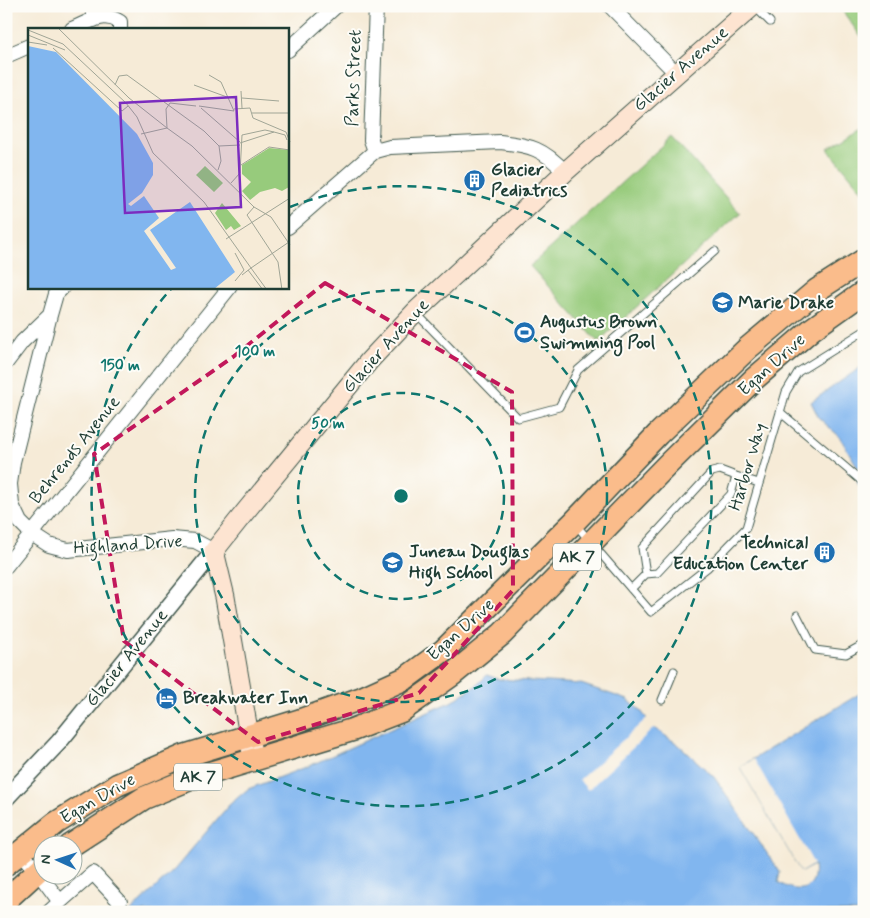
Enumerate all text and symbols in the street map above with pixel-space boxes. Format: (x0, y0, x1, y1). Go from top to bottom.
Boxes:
street label: Glacier Avenue (628, 21, 734, 117)
inset map (28, 28, 289, 289)
street label: Parks Street (340, 29, 368, 127)
place label: Glacier Pediatrics (491, 158, 567, 203)
building icon: Glacier Pediatrics (463, 168, 487, 192)
school or university icon: Marie Drake (710, 291, 734, 315)
place label: Marie Drake (738, 291, 834, 315)
street label: Glacier Avenue (337, 294, 435, 398)
place label: Augustus Brown Swimming Pool (540, 310, 657, 357)
sports icon: Augustus Brown Swimming Pool (512, 320, 536, 344)
street label: Egan Drive (733, 328, 811, 402)
text: 100 m (235, 342, 275, 362)
text: 150 m (100, 356, 140, 376)
street label: Behrends Avenue (24, 391, 126, 509)
text: 50 m (311, 414, 345, 434)
street label: Harbor Way (723, 420, 773, 514)
centre of rings (392, 487, 410, 505)
street label: Highland Drive (73, 529, 184, 563)
place label: Technical Education Center (673, 531, 809, 576)
place label: Juneau Douglas High School (409, 540, 529, 587)
building icon: Technical Education Center (812, 541, 836, 565)
road number: AK 7 (553, 544, 601, 570)
school or university icon: Juneau Douglas High School (381, 550, 405, 574)
street label: Egan Drive (422, 593, 500, 667)
street label: Glacier Avenue (80, 604, 174, 712)
hotel icon: Breakwater Inn (155, 686, 179, 710)
place label: Breakwater Inn (183, 686, 308, 710)
road number: AK 7 (174, 764, 222, 790)
street label: Egan Drive (56, 768, 140, 830)
north arrow (32, 836, 82, 886)
text: N (37, 854, 55, 865)

